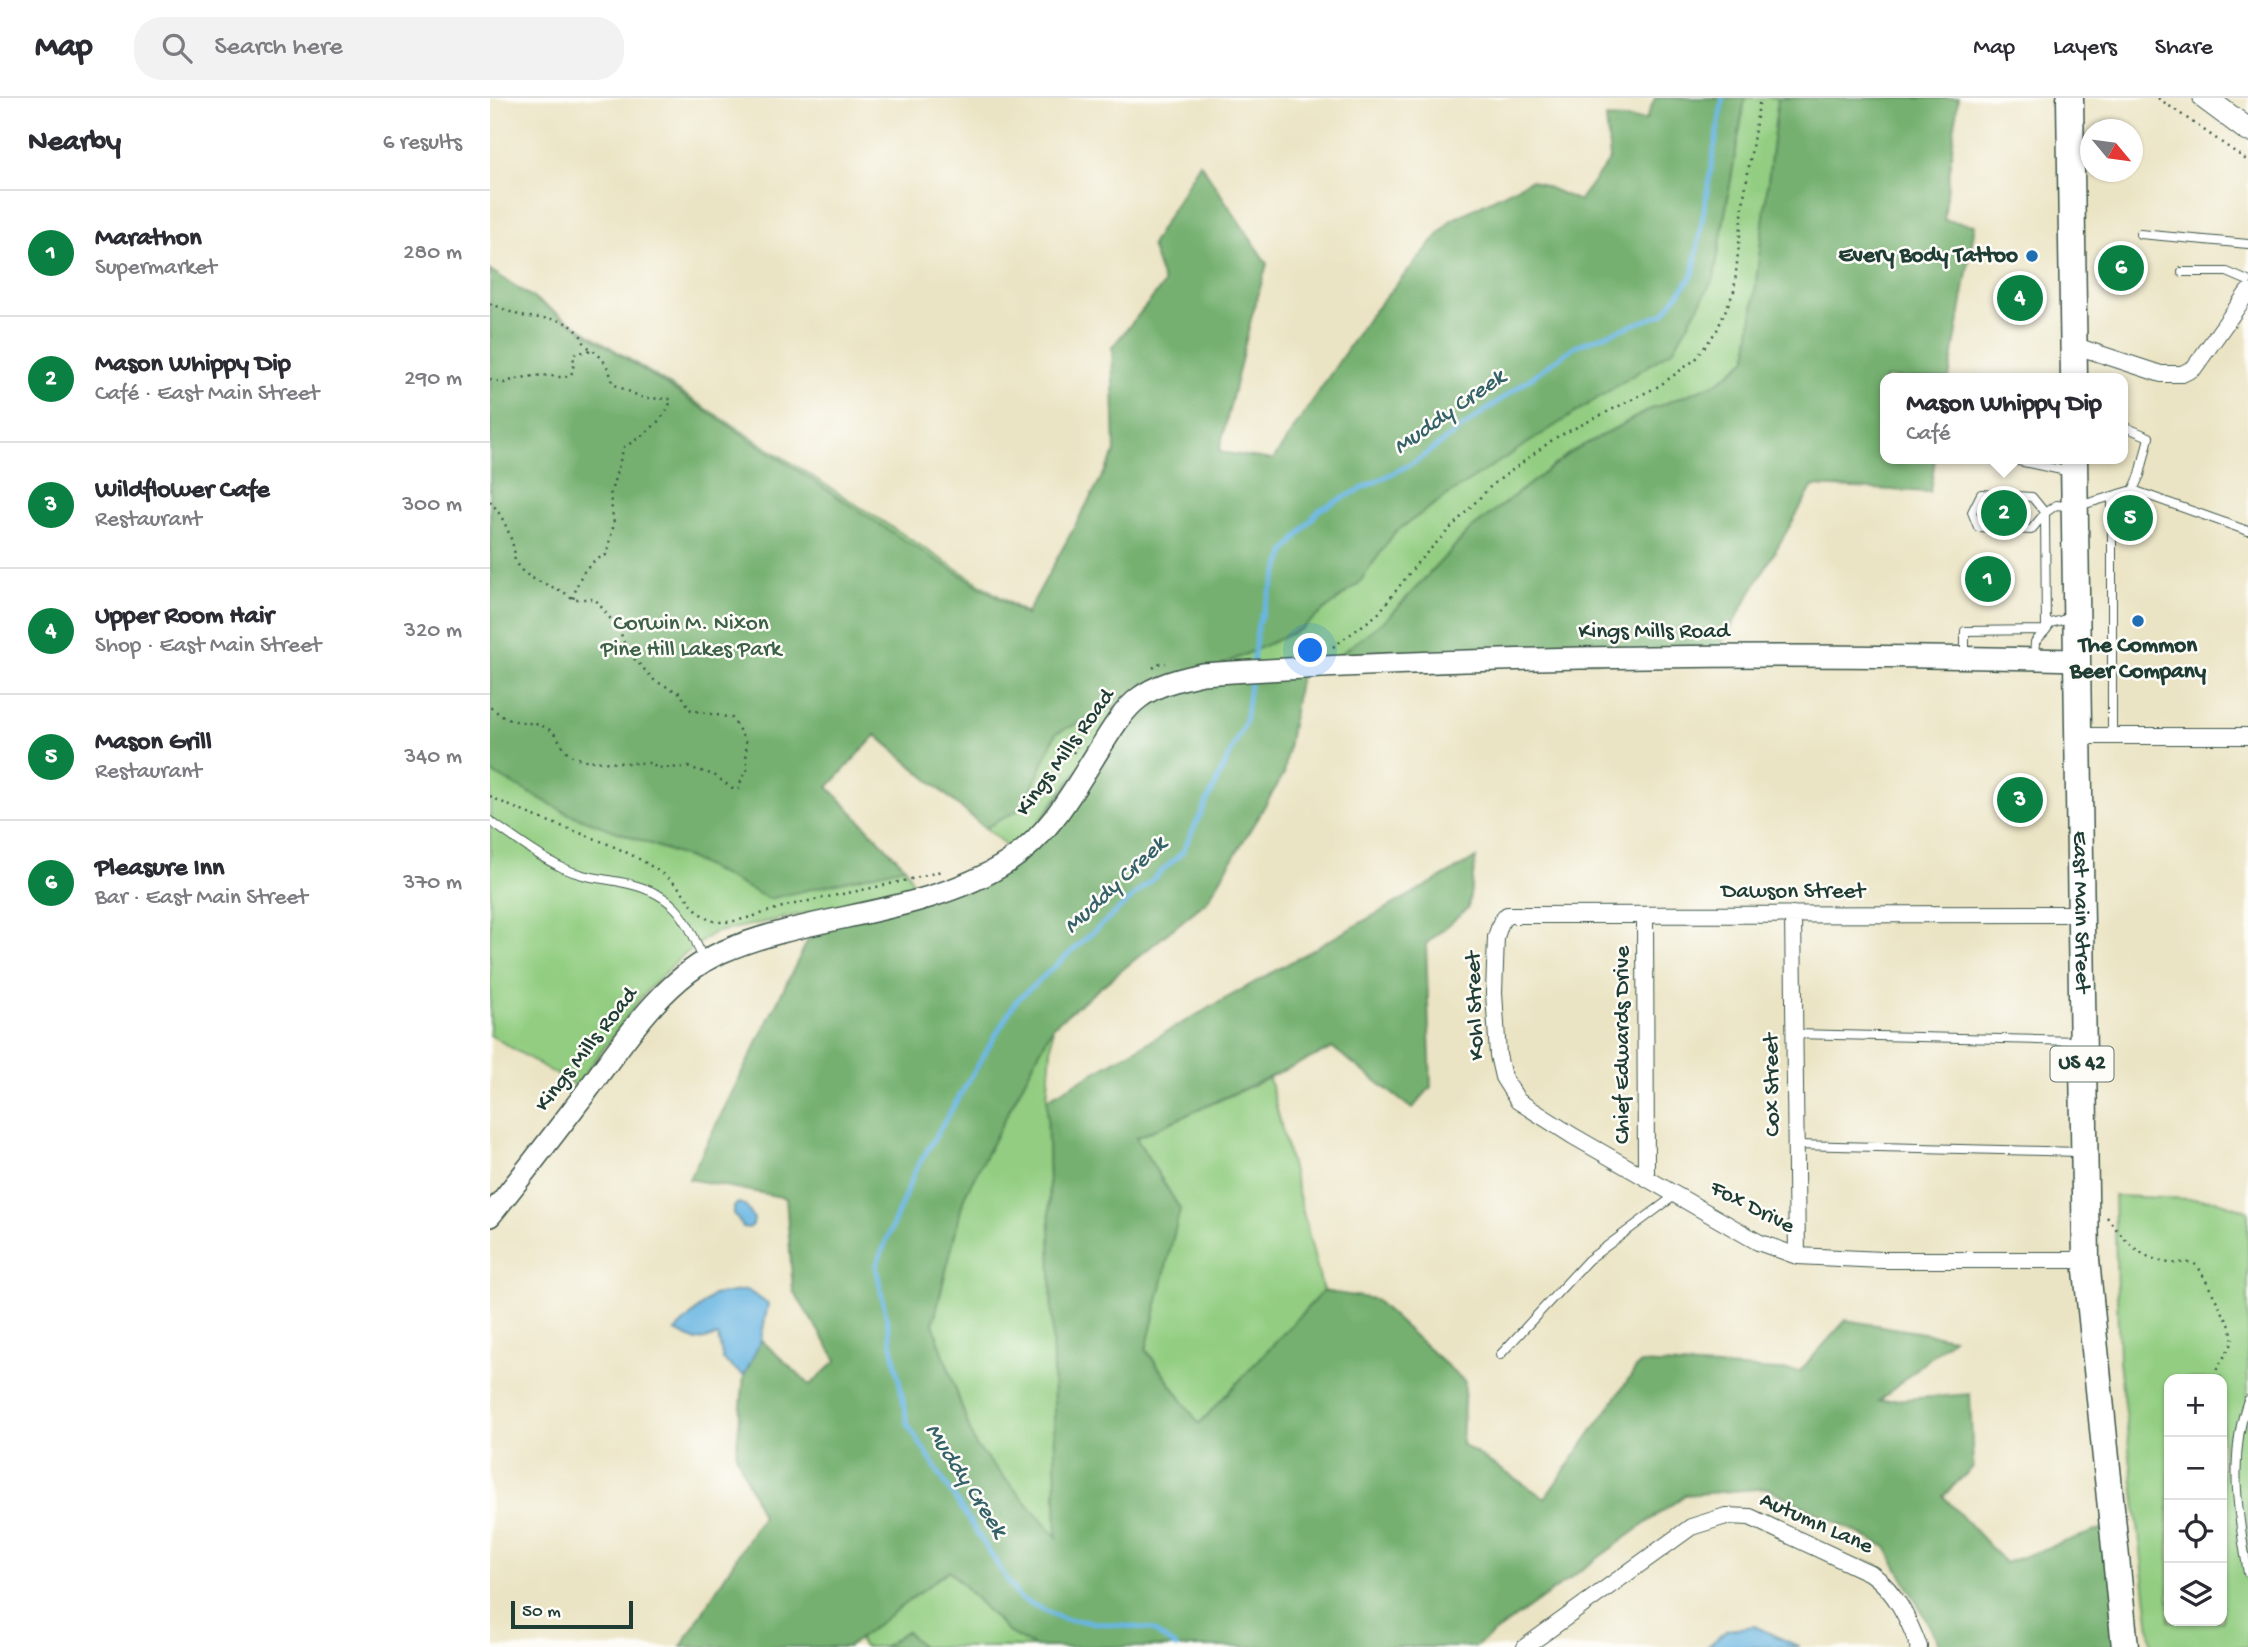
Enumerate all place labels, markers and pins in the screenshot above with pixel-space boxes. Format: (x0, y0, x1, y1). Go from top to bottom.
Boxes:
pin: 6 (2098, 242, 2144, 294)
place label: Every Body Tattoo (1839, 243, 2018, 270)
marker: Every Body Tattoo (2024, 248, 2040, 264)
pin: 4 (1997, 272, 2043, 324)
pin: 2 (1981, 487, 2027, 539)
pin: 5 (2107, 492, 2153, 544)
pin: 1 (1965, 553, 2011, 605)
marker: The Common Beer Company (2130, 613, 2146, 629)
place label: The Common Beer Company (2069, 633, 2207, 686)
pin: 3 (1997, 774, 2043, 826)

